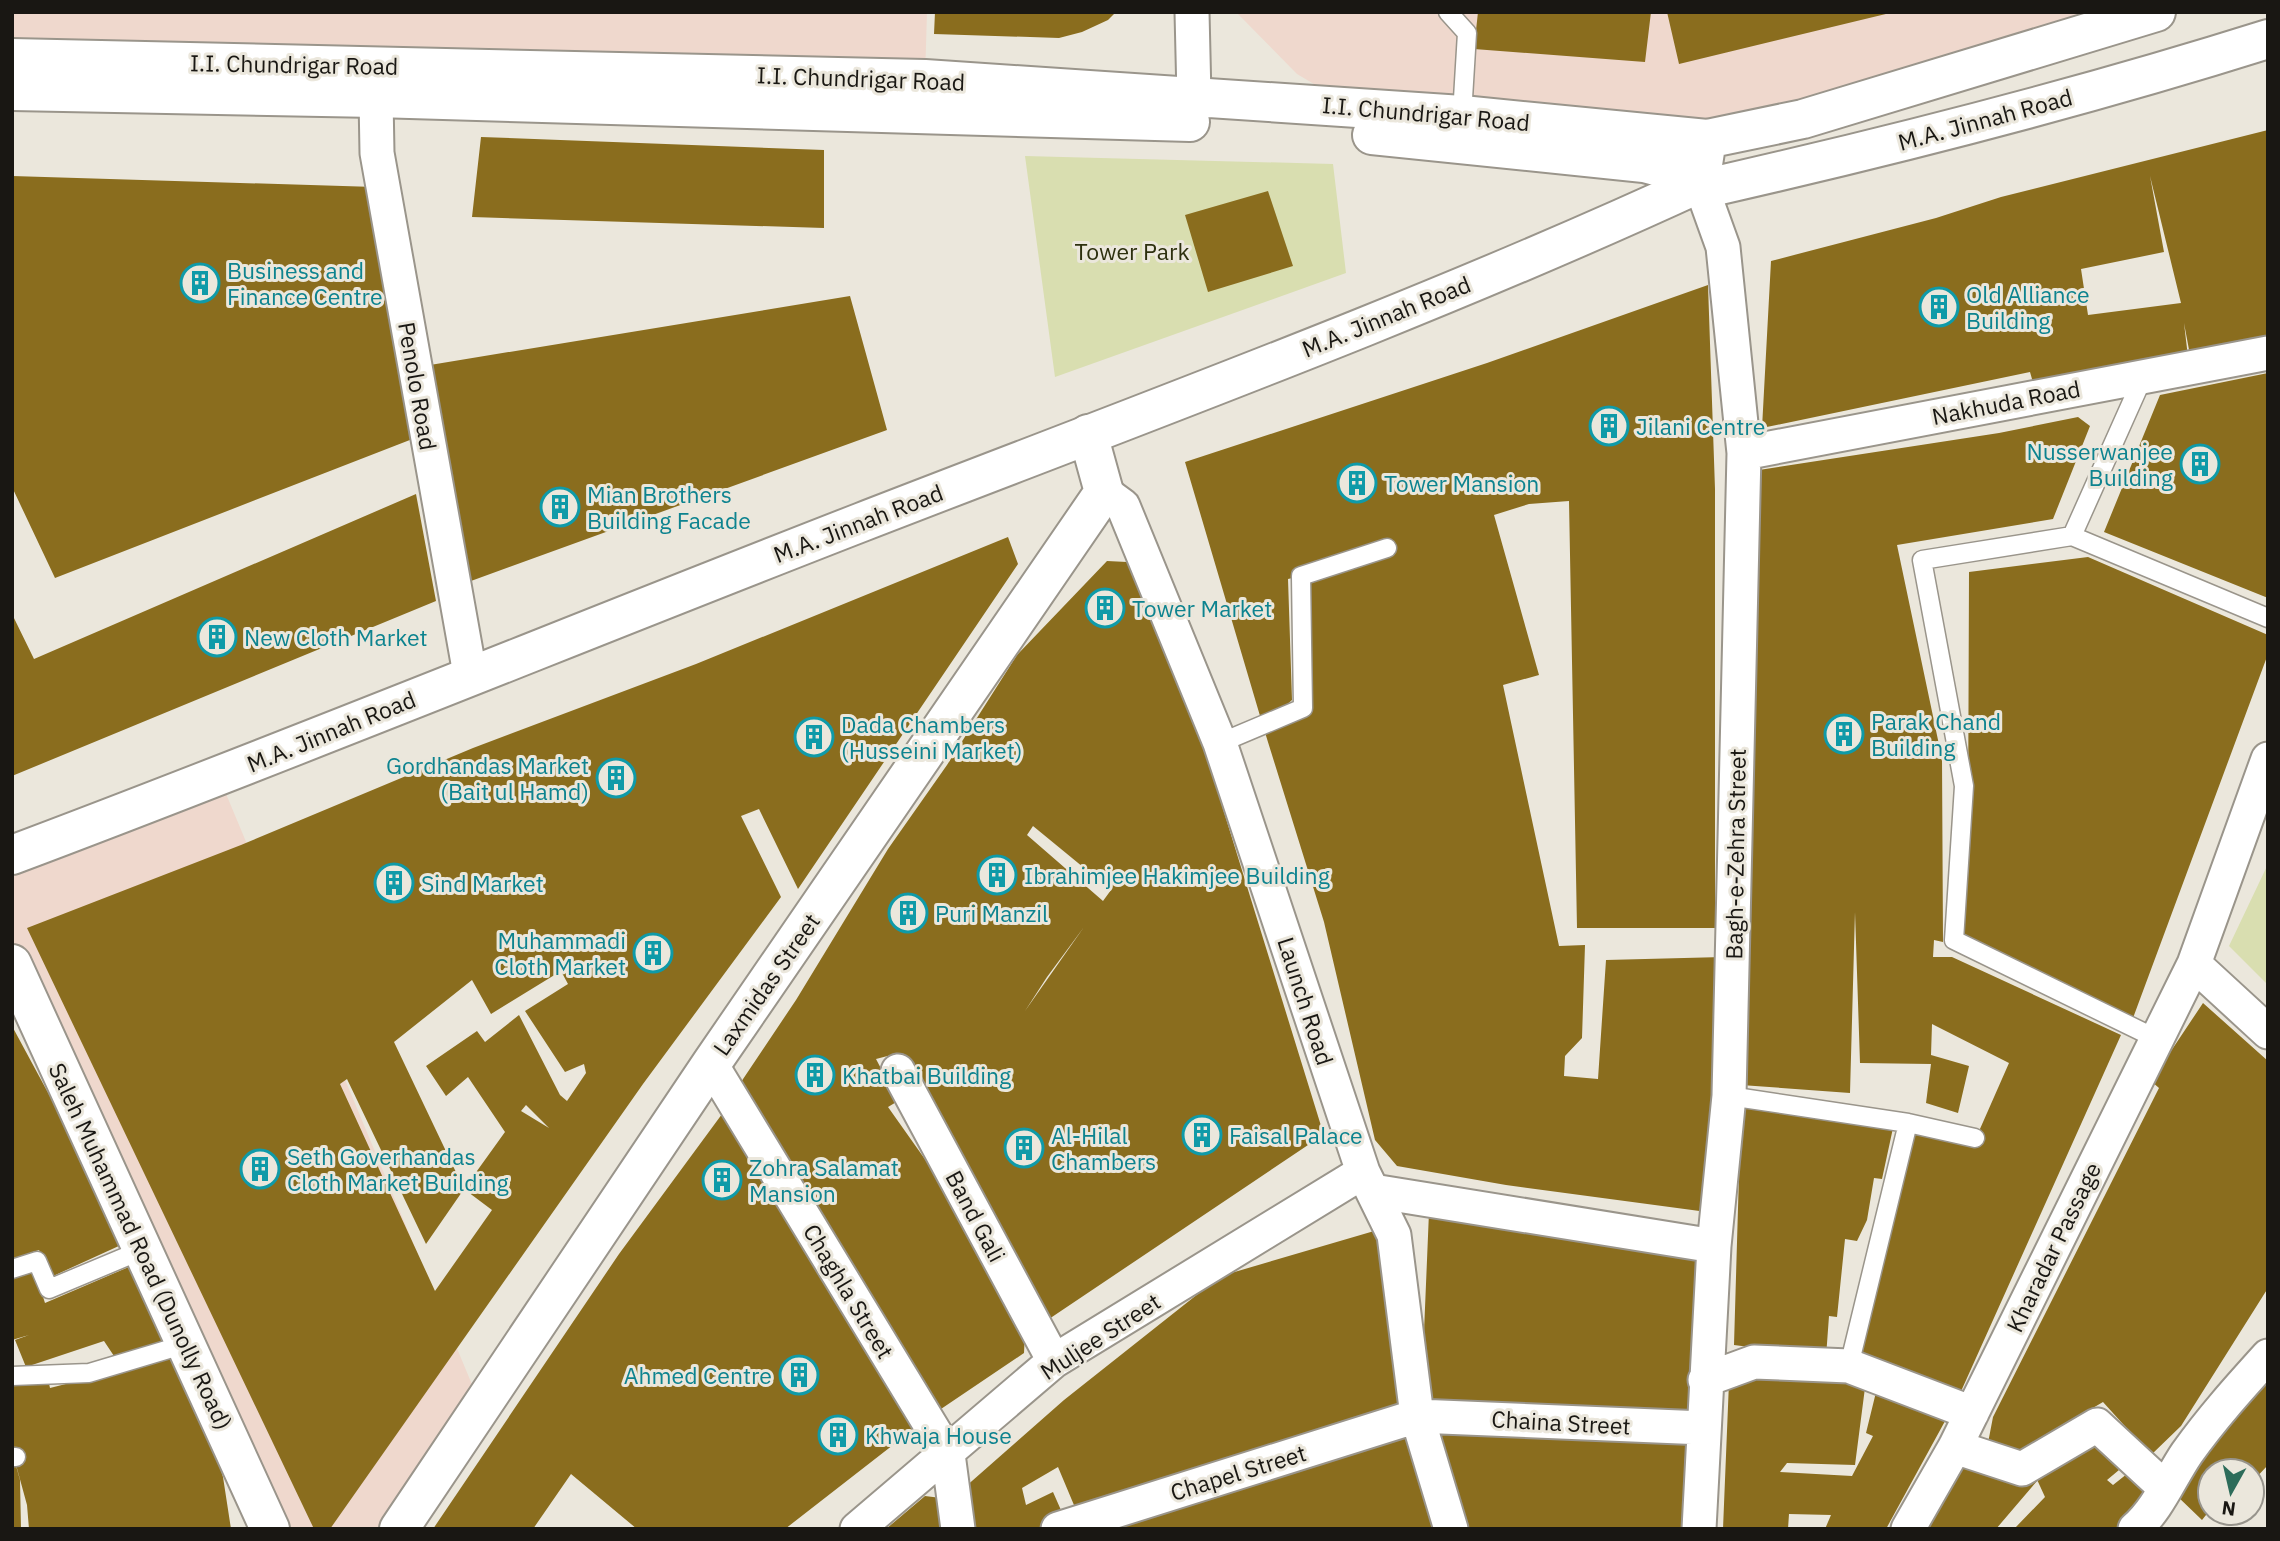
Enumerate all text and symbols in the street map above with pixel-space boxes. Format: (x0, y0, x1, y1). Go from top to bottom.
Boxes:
street label: I.I. Chundrigar Road (190, 47, 398, 81)
street label: I.I. Chundrigar Road (756, 59, 966, 97)
street label: M.A. Jinnah Road (1895, 81, 2075, 157)
street label: I.I. Chundrigar Road (1321, 89, 1531, 137)
park label: Tower Park (1074, 236, 1190, 266)
place label: Business and Finance Centre (227, 255, 383, 311)
building icon: Business and Finance Centre (179, 262, 221, 304)
street label: M.A. Jinnah Road (1297, 269, 1475, 363)
place label: Old Alliance Building (1966, 279, 2090, 335)
building icon: Old Alliance Building (1918, 286, 1960, 328)
street label: Penolo Road (392, 320, 444, 452)
street label: Nakhuda Road (1929, 373, 2083, 431)
building icon: Jilani Centre (1588, 405, 1630, 447)
place label: Jilani Centre (1636, 411, 1765, 441)
place label: Nusserwanjee Building (2026, 436, 2173, 492)
building icon: Nusserwanjee Building (2179, 443, 2221, 485)
building icon: Tower Mansion (1336, 462, 1378, 504)
place label: Tower Mansion (1384, 468, 1539, 498)
street label: M.A. Jinnah Road (769, 477, 947, 569)
place label: Mian Brothers Building Facade (587, 479, 751, 535)
building icon: Mian Brothers Building Facade (539, 486, 581, 528)
building icon: Tower Market (1084, 587, 1126, 629)
place label: Tower Market (1132, 593, 1272, 623)
building icon: New Cloth Market (196, 616, 238, 658)
place label: New Cloth Market (244, 622, 428, 652)
street label: M.A. Jinnah Road (242, 684, 420, 778)
place label: Parak Chand Building (1871, 706, 2001, 762)
place label: Dada Chambers (Husseini Market) (841, 709, 1022, 765)
building icon: Parak Chand Building (1823, 713, 1865, 755)
building icon: Dada Chambers (Husseini Market) (793, 716, 835, 758)
street label: Bagh-e-Zehra Street (1718, 748, 1752, 960)
place label: Gordhandas Market (Bait ul Hamd) (386, 750, 589, 806)
building icon: Gordhandas Market (Bait ul Hamd) (595, 757, 637, 799)
building icon: Ibrahimjee Hakimjee Building (976, 854, 1018, 896)
place label: Ibrahimjee Hakimjee Building (1024, 860, 1330, 890)
building icon: Sind Market (373, 862, 415, 904)
place label: Sind Market (421, 868, 544, 898)
building icon: Puri Manzil (887, 892, 929, 934)
place label: Puri Manzil (935, 898, 1048, 928)
street label: Laxmidas Street (706, 907, 826, 1061)
place label: Muhammadi Cloth Market (494, 925, 626, 981)
building icon: Muhammadi Cloth Market (632, 932, 674, 974)
street label: Launch Road (1271, 933, 1341, 1069)
building icon: Khatbai Building (794, 1054, 836, 1096)
street label: Saleh Muhammad Road (Dunolly Road) (43, 1058, 239, 1434)
place label: Khatbai Building (842, 1060, 1011, 1090)
building icon: Faisal Palace (1181, 1114, 1223, 1156)
place label: Al-Hilal Chambers (1051, 1120, 1156, 1176)
place label: Faisal Palace (1229, 1120, 1363, 1150)
building icon: Al-Hilal Chambers (1003, 1127, 1045, 1169)
place label: Seth Goverhandas Cloth Market Building (287, 1141, 509, 1197)
building icon: Seth Goverhandas Cloth Market Building (239, 1148, 281, 1190)
place label: Zohra Salamat Mansion (749, 1152, 899, 1208)
street label: Kharadar Passage (1999, 1157, 2107, 1337)
building icon: Zohra Salamat Mansion (701, 1159, 743, 1201)
street label: Band Gali (939, 1165, 1013, 1267)
street label: Chaghla Street (797, 1218, 901, 1364)
street label: Muljee Street (1034, 1286, 1166, 1386)
building icon: Ahmed Centre (778, 1354, 820, 1396)
place label: Ahmed Centre (624, 1360, 772, 1390)
street label: Chaina Street (1491, 1403, 1631, 1441)
building icon: Khwaja House (817, 1414, 859, 1456)
place label: Khwaja House (865, 1420, 1012, 1450)
street label: Chapel Street (1166, 1437, 1310, 1507)
north arrow (2196, 1457, 2266, 1527)
text: N (2220, 1496, 2237, 1522)

